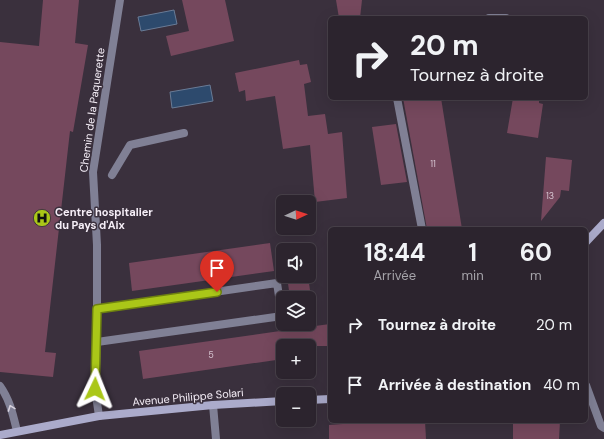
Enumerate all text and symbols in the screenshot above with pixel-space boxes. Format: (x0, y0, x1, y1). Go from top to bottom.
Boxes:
text: 20 m (410, 27, 479, 64)
icon: right (344, 32, 396, 84)
street label: Chemin de la Paquerette (76, 47, 108, 173)
text: Tournez à droite (410, 63, 544, 87)
house number: 11 (430, 158, 436, 170)
house number: 13 (546, 190, 554, 202)
north arrow (276, 195, 316, 235)
map controls (276, 195, 316, 427)
place label: Centre hospitalier du Pays d'Aix (55, 205, 153, 232)
hospital icon: Centre hospitalier du Pays d'Aix (32, 208, 52, 228)
text: 18:44 (364, 237, 425, 268)
text: 1 (468, 237, 477, 268)
text: 60 (520, 237, 552, 268)
button: sound (276, 243, 316, 283)
pin (200, 251, 234, 292)
icon: arrive (206, 257, 228, 279)
text: Arrivée (373, 267, 416, 284)
text: min (461, 267, 484, 284)
text: m (530, 267, 542, 284)
button: layers (276, 291, 316, 331)
icon: right (344, 314, 366, 336)
text: Tournez à droite (378, 315, 496, 335)
text: 20 m (536, 315, 572, 335)
button: + (276, 339, 316, 379)
house number: 5 (208, 349, 214, 361)
position arrow (74, 368, 116, 410)
icon: arrive (344, 374, 366, 396)
text: Arrivée à destination (378, 375, 531, 395)
text: 40 m (543, 375, 580, 395)
street label: Avenue Philippe Solari (132, 385, 244, 409)
button: − (276, 387, 316, 427)
one-way arrow (7, 404, 16, 411)

